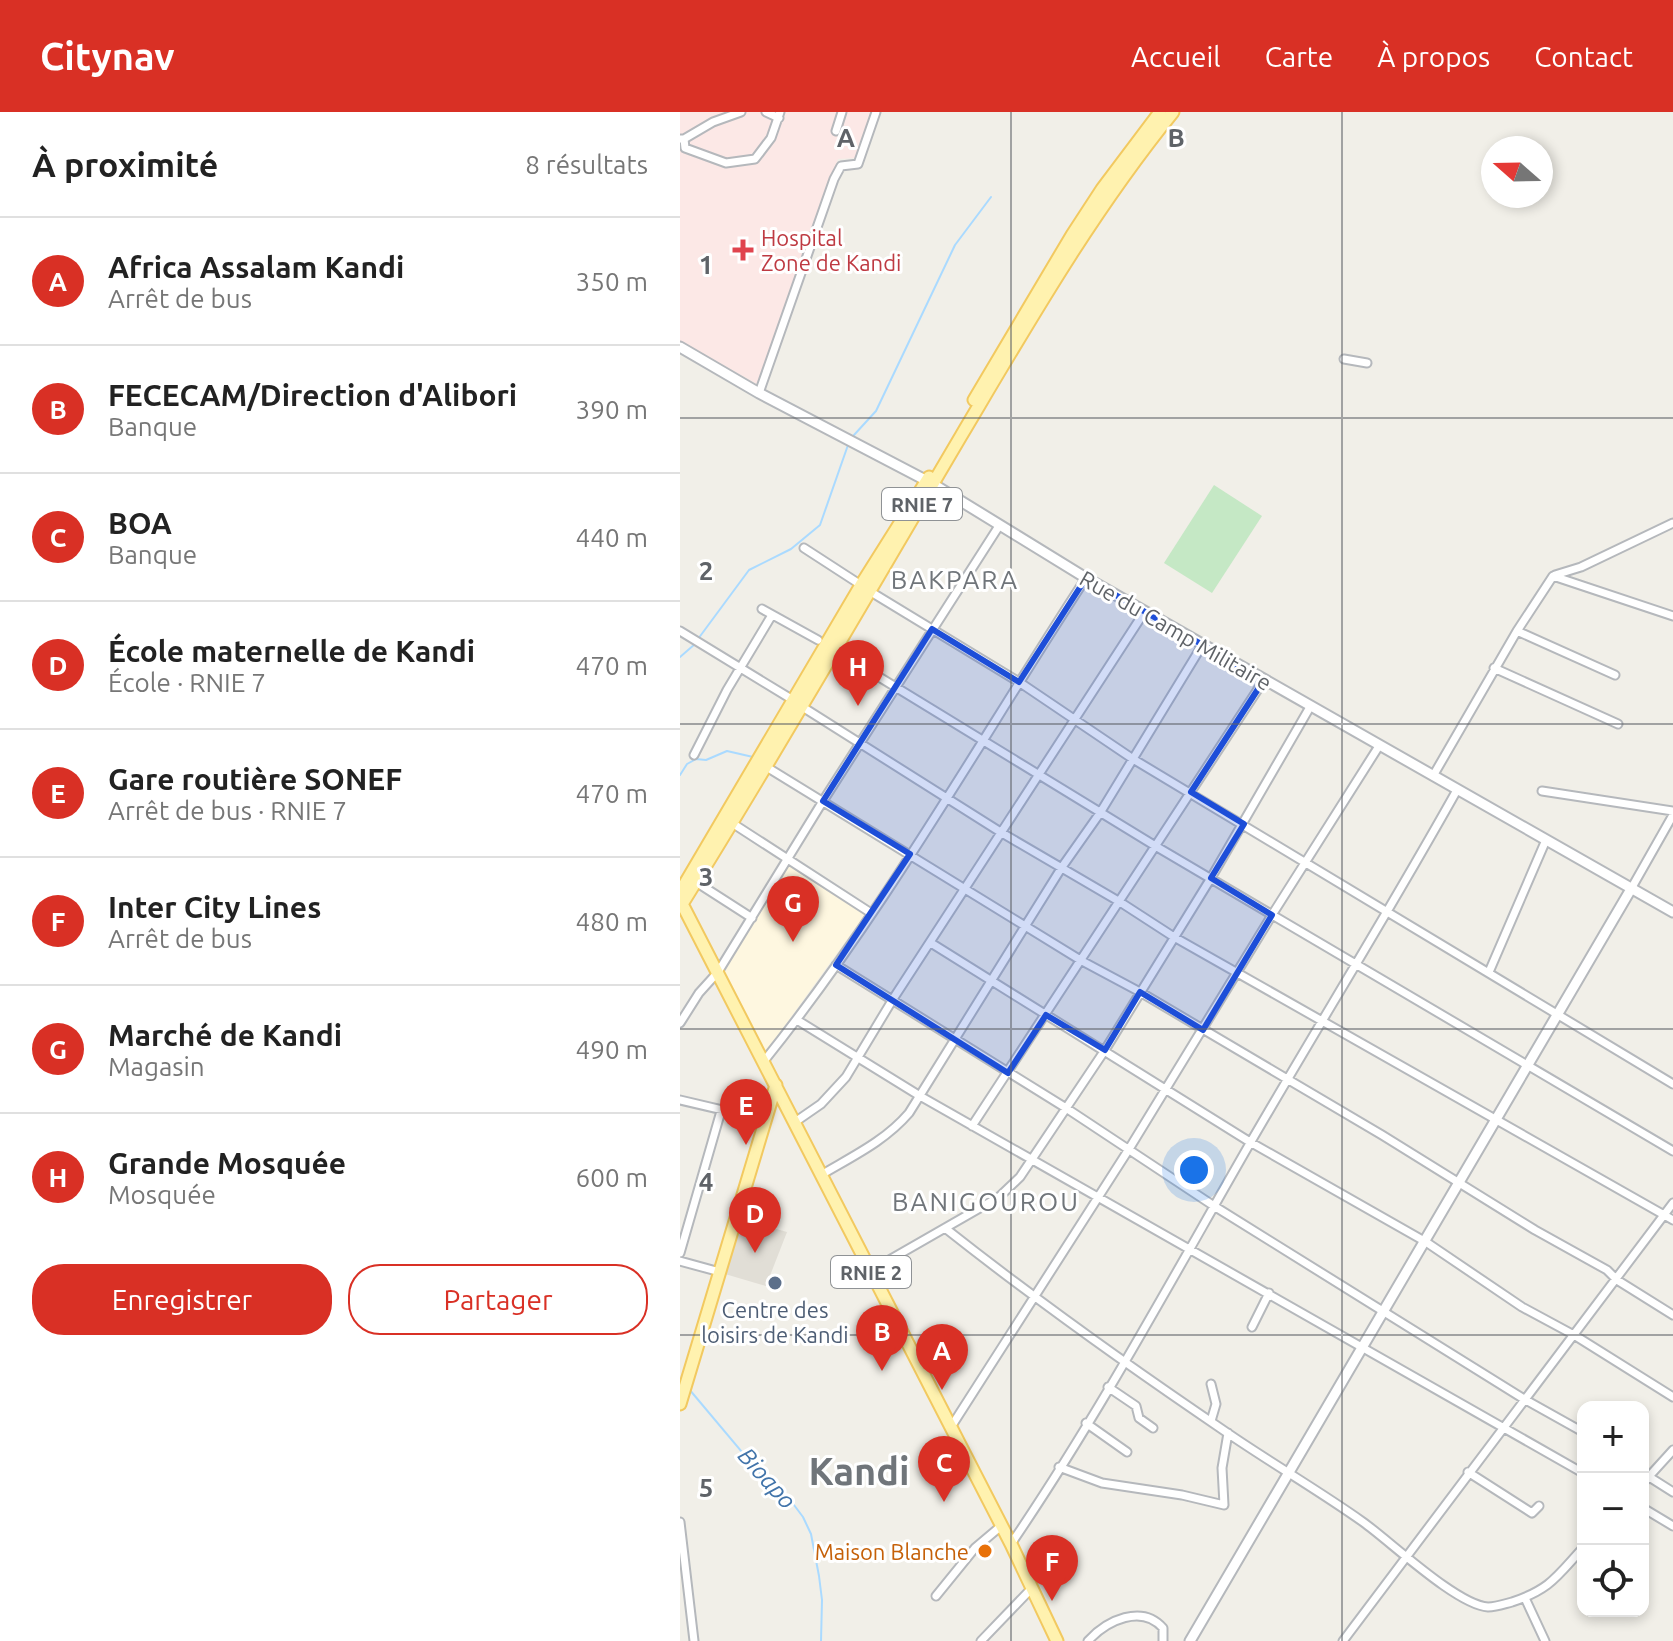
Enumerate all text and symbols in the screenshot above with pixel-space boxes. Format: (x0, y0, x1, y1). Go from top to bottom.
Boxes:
text: Citynav (40, 35, 175, 77)
text: Accueil (1131, 41, 1221, 72)
text: Carte (1265, 41, 1333, 72)
text: À propos (1377, 41, 1490, 72)
text: Contact (1534, 41, 1633, 72)
text: A (837, 123, 856, 152)
text: B (1167, 123, 1185, 152)
north arrow (1481, 136, 1553, 208)
text: À proximité (32, 145, 218, 183)
text: 8 résultats (525, 150, 648, 179)
place label: Hospital Zone de Kandi (761, 225, 901, 275)
marker: Hospital Zone de Kandi (732, 239, 754, 261)
text: Africa Assalam Kandi (108, 250, 404, 284)
text: 1 (699, 250, 713, 279)
text: A (49, 267, 67, 296)
text: 350 m (576, 267, 648, 296)
text: Arrêt de bus (108, 284, 252, 313)
text: FECECAM/Direction d'Alibori (108, 378, 517, 412)
text: B (49, 395, 67, 424)
text: 390 m (576, 395, 648, 424)
text: Banque (108, 412, 197, 441)
road number: RNIE 7 (882, 488, 962, 520)
text: BOA (108, 506, 172, 540)
text: C (50, 523, 66, 552)
text: 440 m (576, 523, 648, 552)
text: Banque (108, 540, 197, 569)
text: 2 (699, 556, 713, 585)
district label: BAKPARA (891, 565, 1019, 594)
street label: Rue du Camp Militaire (1076, 565, 1276, 695)
text: École maternelle de Kandi (108, 634, 475, 668)
pin: H (832, 640, 884, 706)
text: D (49, 651, 67, 680)
text: 470 m (576, 651, 648, 680)
text: École · RNIE 7 (108, 668, 266, 697)
text: Gare routière SONEF (108, 762, 402, 796)
text: E (50, 779, 66, 808)
text: 470 m (576, 779, 648, 808)
text: Arrêt de bus · RNIE 7 (108, 796, 347, 825)
text: 3 (699, 862, 713, 891)
pin: G (767, 876, 819, 942)
text: Inter City Lines (108, 890, 321, 924)
text: F (51, 907, 65, 936)
text: 480 m (576, 907, 648, 936)
text: Arrêt de bus (108, 924, 252, 953)
text: Marché de Kandi (108, 1018, 342, 1052)
text: G (49, 1035, 67, 1064)
text: 490 m (576, 1035, 648, 1064)
text: Magasin (108, 1052, 205, 1081)
pin: E (720, 1079, 772, 1145)
text: Grande Mosquée (108, 1146, 346, 1180)
your location (1174, 1150, 1214, 1190)
text: H (49, 1163, 67, 1192)
text: 600 m (576, 1163, 648, 1192)
text: 4 (699, 1167, 713, 1196)
text: Mosquée (108, 1180, 216, 1209)
pin: D (729, 1187, 781, 1253)
district label: BANIGOUROU (892, 1187, 1080, 1216)
road number: RNIE 2 (831, 1256, 911, 1288)
button: Enregistrer (32, 1264, 332, 1335)
button: Partager (348, 1264, 648, 1335)
marker: Centre des loisirs de Kandi (766, 1274, 784, 1292)
place label: Centre des loisirs de Kandi (701, 1297, 849, 1347)
pin: B (856, 1305, 908, 1371)
pin: A (916, 1324, 968, 1390)
map controls (1577, 1401, 1649, 1617)
button: + (1577, 1401, 1649, 1473)
pin: C (918, 1436, 970, 1502)
water label: Bioapo (733, 1442, 801, 1514)
district label: Kandi (808, 1450, 910, 1492)
text: 5 (699, 1473, 713, 1502)
button: − (1577, 1473, 1649, 1545)
pin: F (1026, 1535, 1078, 1601)
place label: Maison Blanche (815, 1539, 969, 1564)
marker: Maison Blanche (976, 1542, 994, 1560)
button: locate (1577, 1545, 1649, 1617)

